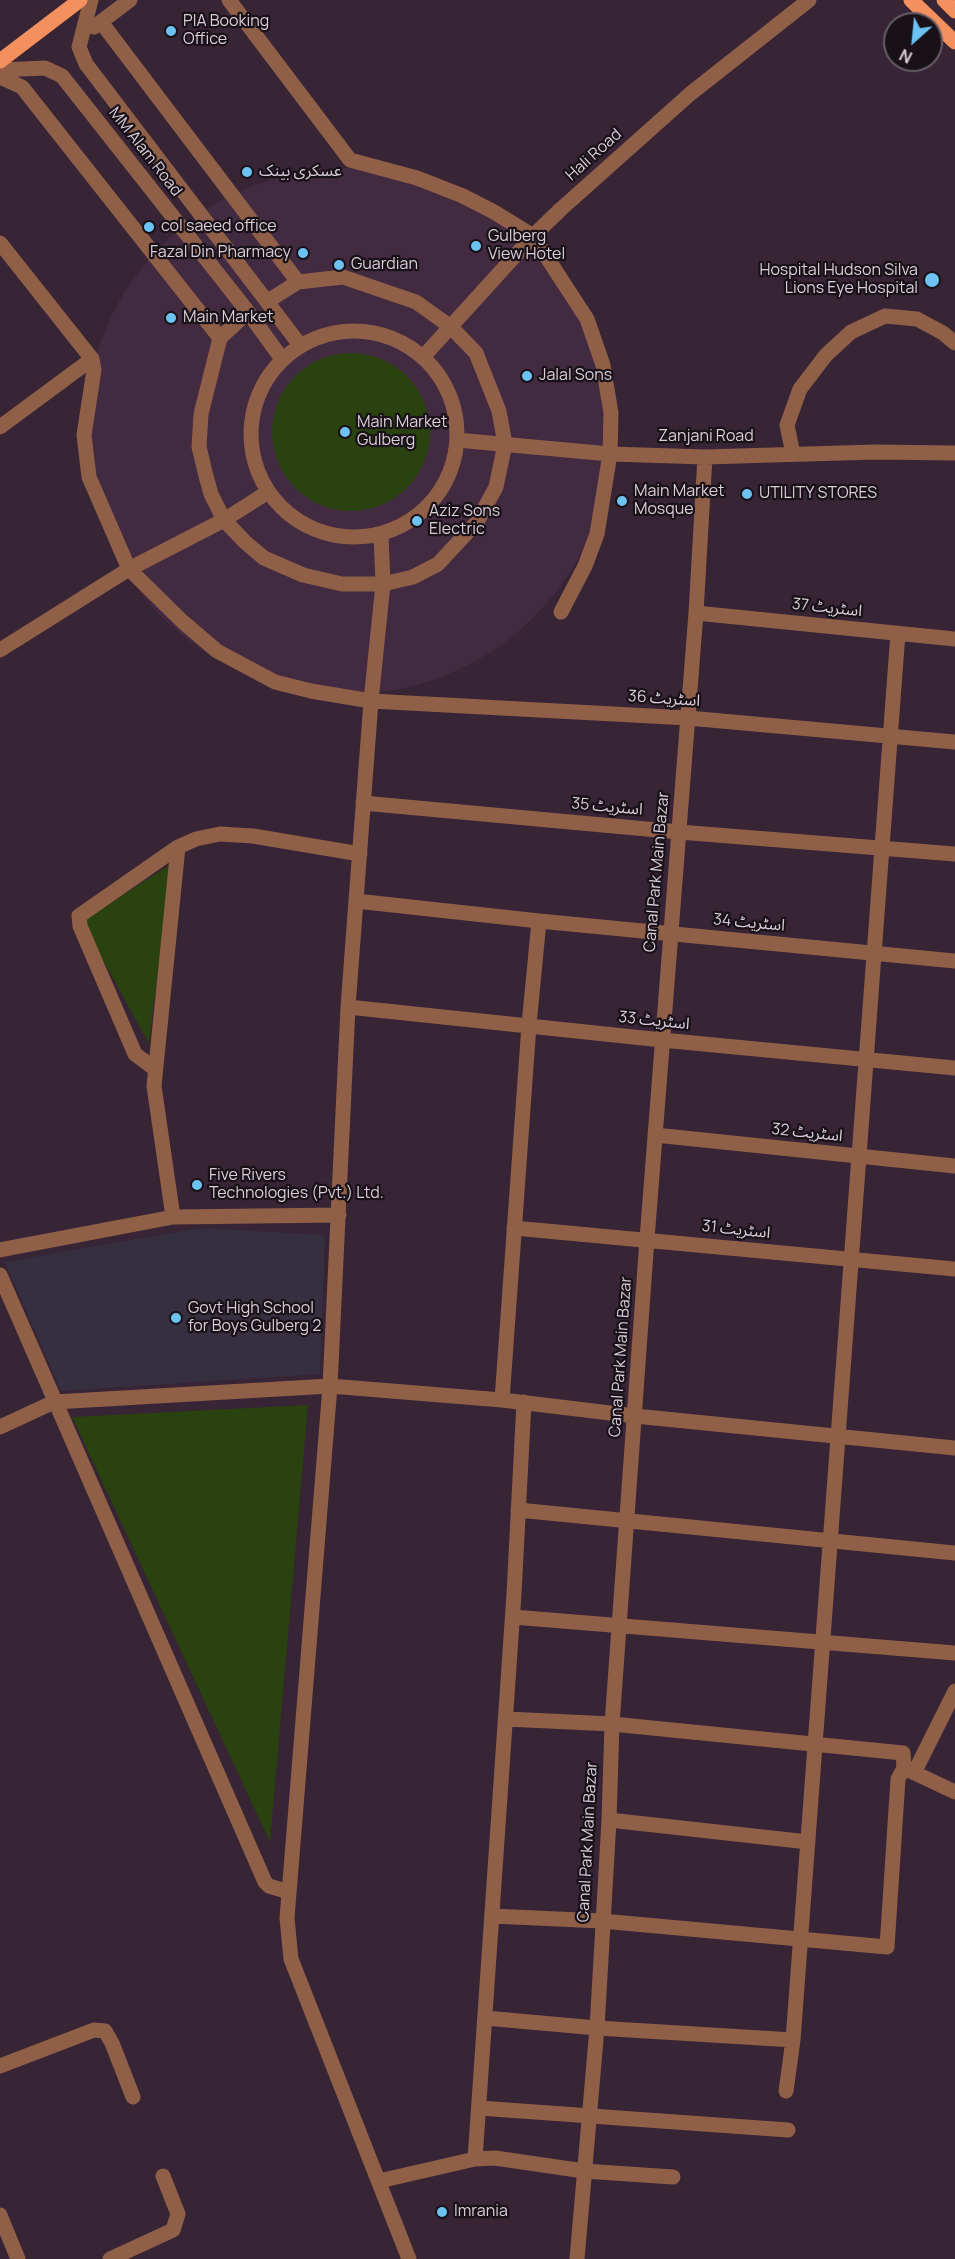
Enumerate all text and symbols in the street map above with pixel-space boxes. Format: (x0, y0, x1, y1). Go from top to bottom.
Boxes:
place label: PIA Booking Office (183, 12, 269, 50)
north arrow (883, 12, 943, 72)
marker: PIA Booking Office (164, 24, 178, 38)
text: N (896, 44, 916, 69)
street label: MM Alam Road (104, 104, 186, 200)
street label: Hali Road (562, 125, 626, 185)
place label: عسکری بینک (259, 162, 342, 182)
marker: عسکری بینک (240, 165, 254, 179)
place label: col saeed office (161, 217, 277, 237)
marker: col saeed office (142, 220, 156, 234)
place label: Gulberg View Hotel (488, 227, 565, 265)
marker: Gulberg View Hotel (469, 239, 483, 253)
place label: Fazal Din Pharmacy (150, 243, 291, 263)
marker: Fazal Din Pharmacy (296, 246, 310, 260)
place label: Guardian (351, 255, 418, 275)
marker: Guardian (332, 258, 346, 272)
place label: Hospital Hudson Silva Lions Eye Hospital (759, 261, 918, 299)
marker: Hospital Hudson Silva Lions Eye Hospital (923, 271, 941, 289)
place label: Main Market (183, 308, 273, 328)
marker: Main Market (164, 311, 178, 325)
place label: Jalal Sons (539, 366, 612, 386)
marker: Jalal Sons (520, 369, 534, 383)
place label: Main Market Gulberg (357, 413, 447, 451)
marker: Main Market Gulberg (338, 425, 352, 439)
street label: Zanjani Road (658, 427, 754, 447)
place label: Main Market Mosque (634, 482, 724, 520)
place label: UTILITY STORES (759, 484, 877, 504)
marker: UTILITY STORES (740, 487, 754, 501)
marker: Main Market Mosque (615, 494, 629, 508)
place label: Aziz Sons Electric (429, 502, 500, 540)
marker: Aziz Sons Electric (410, 514, 424, 528)
street label: اسٹریٹ 37 (791, 595, 863, 621)
street label: اسٹریٹ 36 (627, 687, 701, 711)
street label: Canal Park Main Bazar (640, 791, 674, 953)
street label: اسٹریٹ 35 (570, 794, 644, 820)
street label: اسٹریٹ 34 (712, 910, 786, 936)
street label: اسٹریٹ 33 (618, 1008, 690, 1034)
street label: اسٹریٹ 32 (770, 1120, 844, 1146)
place label: Five Rivers Technologies (Pvt.) Ltd. (209, 1166, 384, 1204)
marker: Five Rivers Technologies (Pvt.) Ltd. (190, 1178, 204, 1192)
street label: اسٹریٹ 31 (701, 1217, 771, 1243)
street label: Canal Park Main Bazar (606, 1276, 636, 1438)
place label: Govt High School for Boys Gulberg 2 (188, 1299, 321, 1337)
marker: Govt High School for Boys Gulberg 2 (169, 1311, 183, 1325)
street label: Canal Park Main Bazar (574, 1761, 602, 1923)
place label: Imrania (454, 2202, 508, 2222)
marker: Imrania (435, 2205, 449, 2219)

